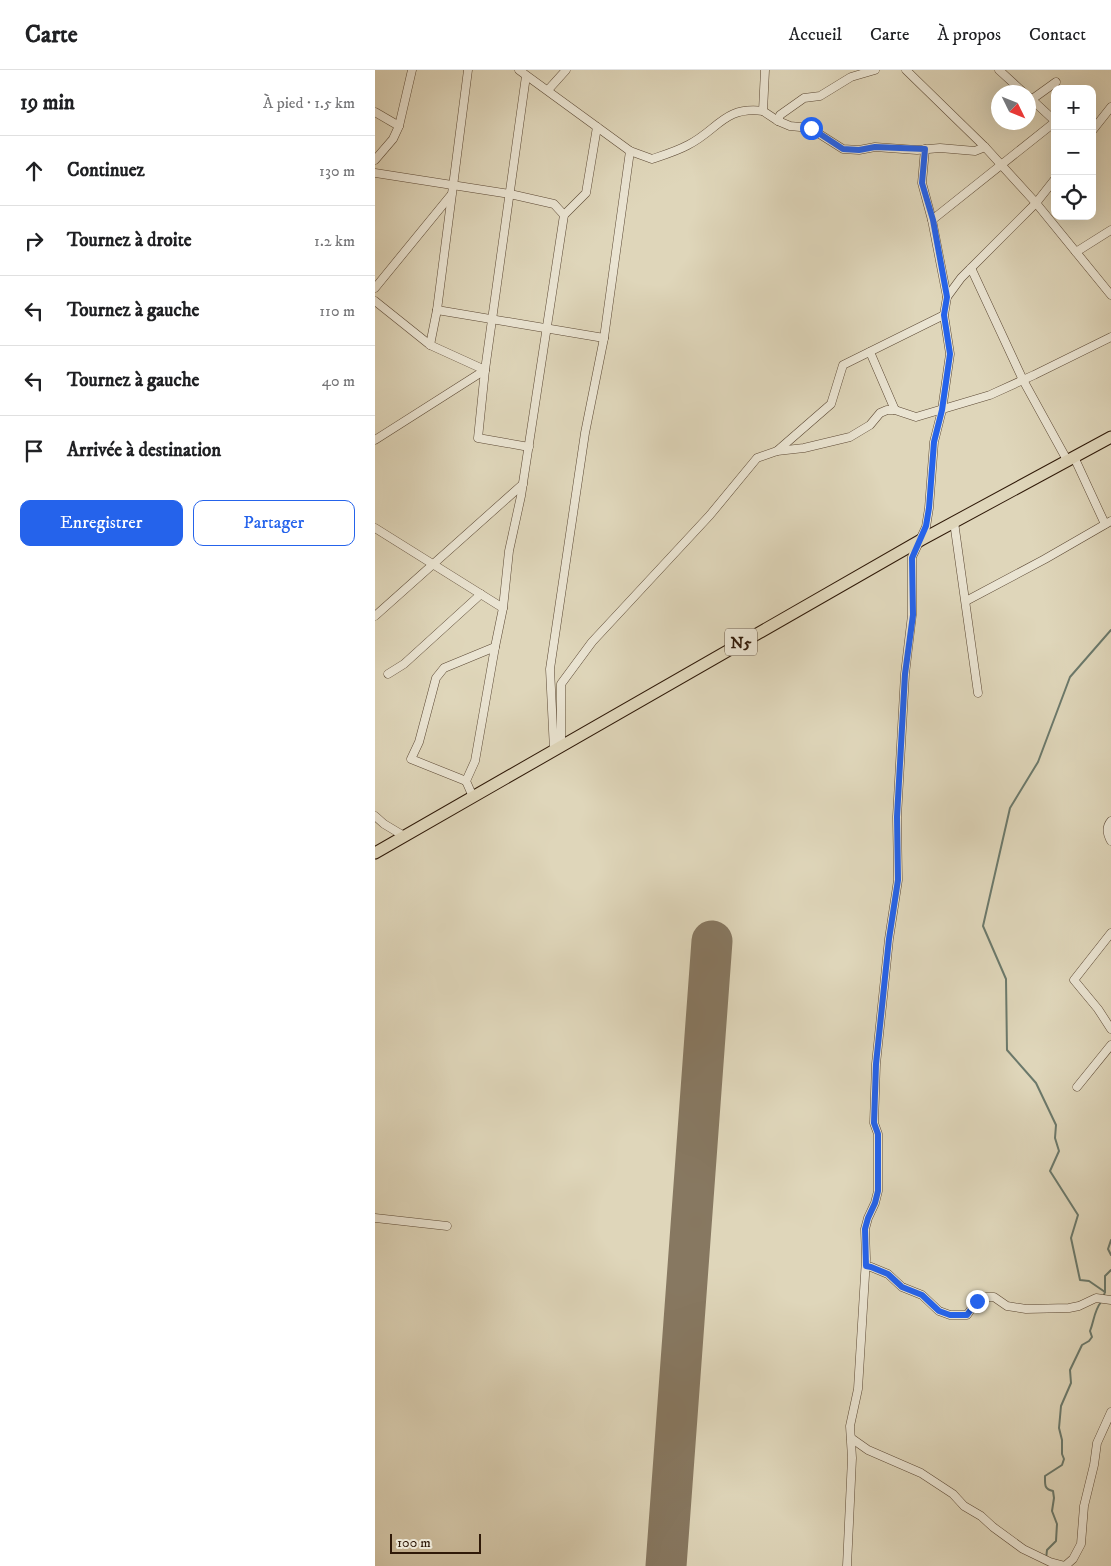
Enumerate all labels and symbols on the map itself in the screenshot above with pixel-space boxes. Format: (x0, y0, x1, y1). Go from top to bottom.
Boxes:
north arrow (991, 85, 1036, 130)
route start (800, 117, 823, 140)
road number: N5 (725, 628, 757, 656)
route end (966, 1290, 989, 1313)
scale bar (390, 1531, 481, 1554)

